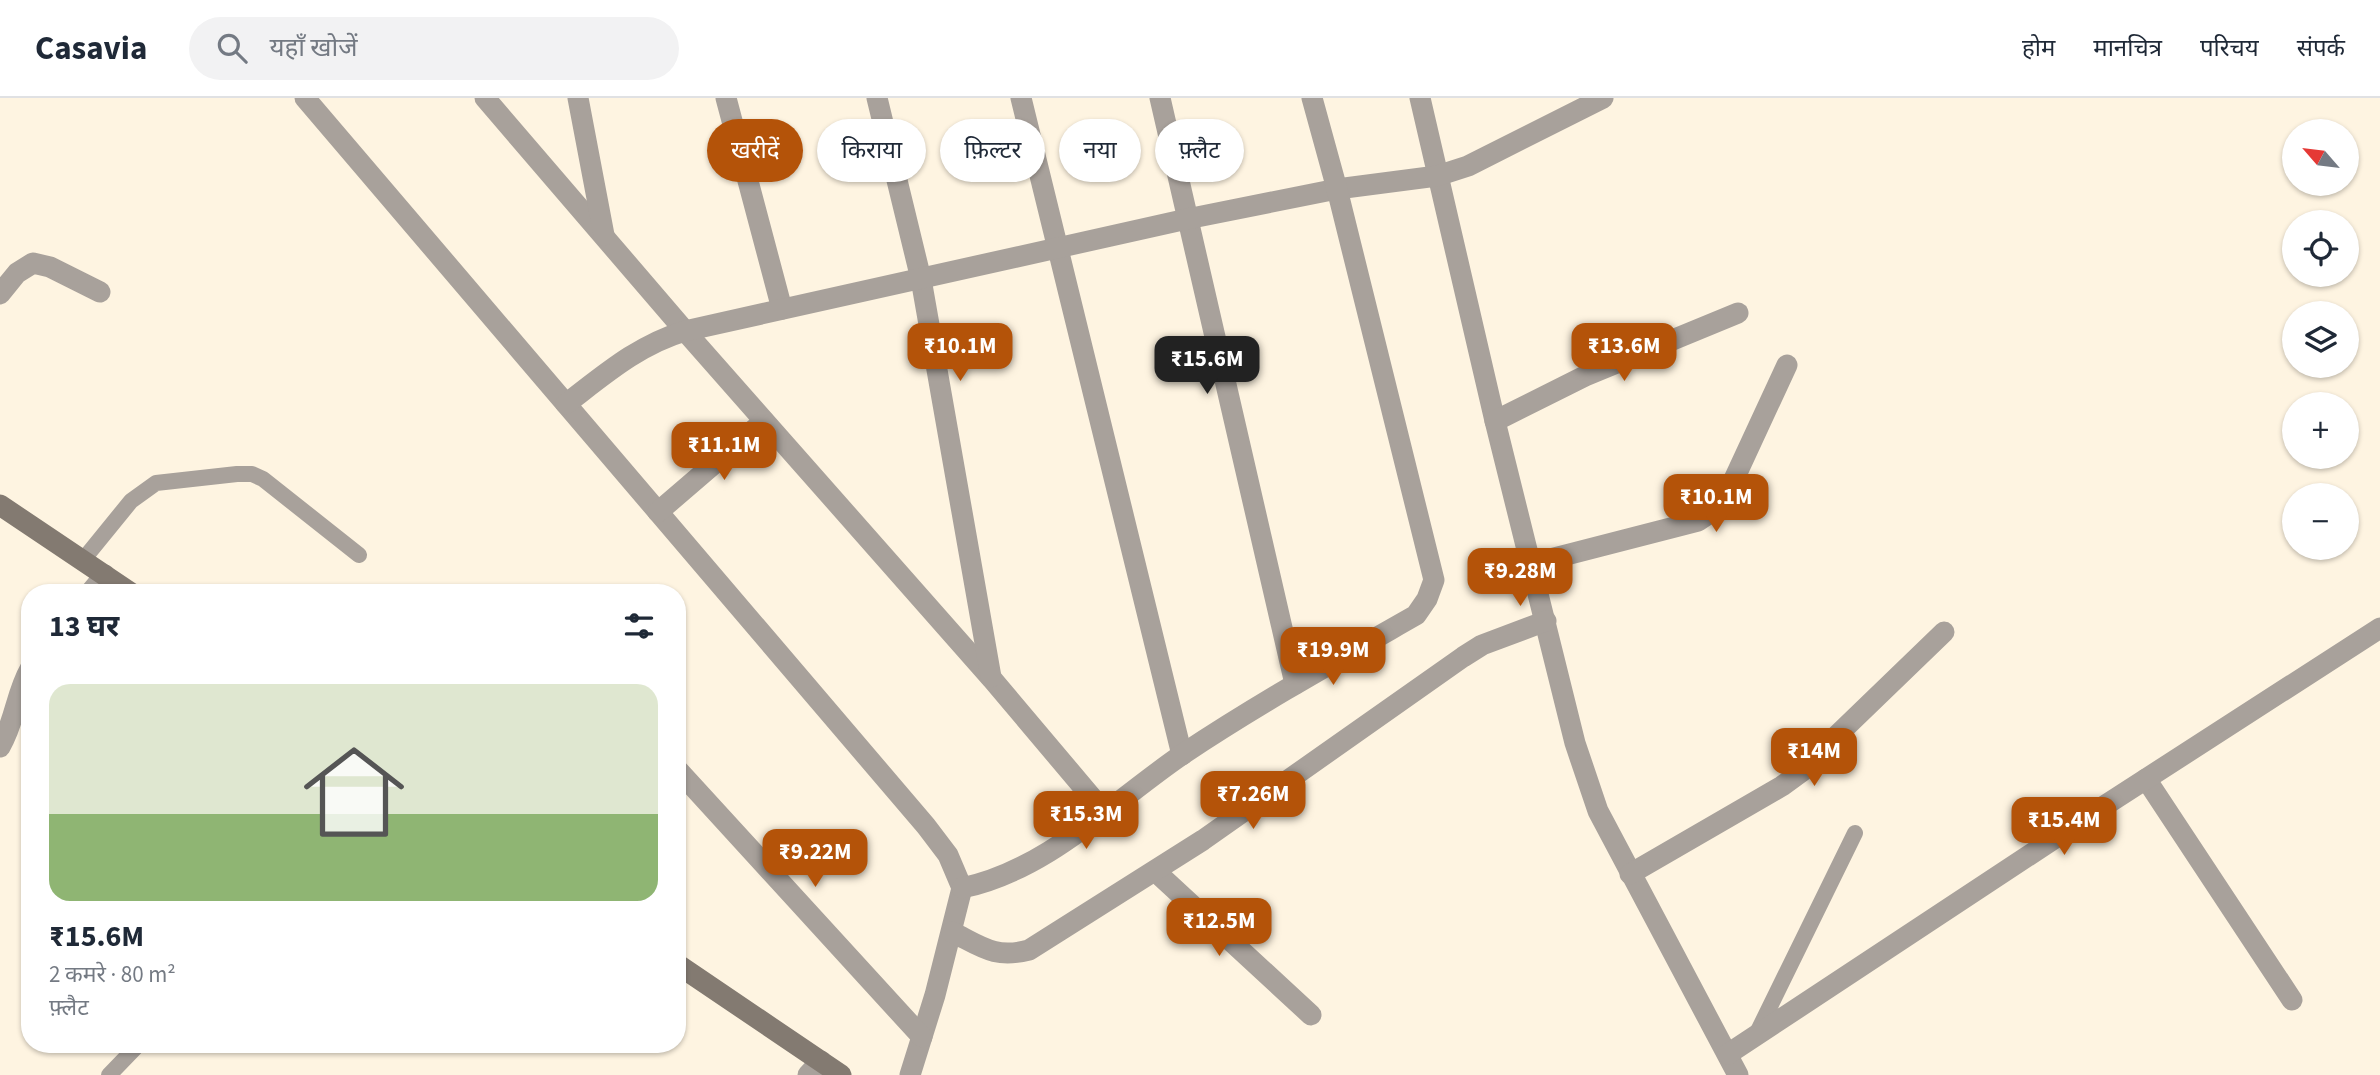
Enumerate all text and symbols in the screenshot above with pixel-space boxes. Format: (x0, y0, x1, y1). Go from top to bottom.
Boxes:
search box (189, 17, 679, 80)
text: Casavia (35, 25, 147, 72)
icon: search (213, 29, 251, 67)
text: यहाँ खोजें (269, 29, 358, 66)
text: होम (2022, 31, 2055, 66)
text: मानचित्र (2093, 31, 2162, 66)
text: परिचय (2200, 31, 2259, 66)
text: संपर्क (2297, 31, 2345, 66)
chip: खरीदें (707, 119, 803, 182)
chip: किराया (817, 119, 926, 182)
chip: फ़िल्टर (940, 119, 1045, 182)
chip: नया (1059, 119, 1141, 182)
chip: फ़्लैट (1155, 119, 1244, 182)
north arrow (2282, 119, 2359, 196)
map controls (2282, 119, 2359, 560)
button: locate (2282, 210, 2359, 287)
button: layers (2282, 301, 2359, 378)
pin: ₹10.1M (903, 324, 1017, 383)
pin: ₹13.6M (1567, 324, 1681, 383)
text: ₹10.1M (923, 329, 997, 362)
text: ₹13.6M (1587, 329, 1661, 362)
pin: ₹15.6M (1150, 336, 1264, 396)
text: ₹15.6M (1170, 342, 1244, 375)
button: + (2282, 392, 2359, 469)
pin: ₹11.1M (667, 422, 781, 482)
text: ₹11.1M (687, 428, 761, 461)
pin: ₹10.1M (1659, 474, 1773, 534)
text: ₹10.1M (1679, 480, 1753, 513)
button: − (2282, 483, 2359, 560)
pin: ₹9.28M (1463, 548, 1577, 608)
text: ₹9.28M (1483, 554, 1557, 587)
text: 13 घर (49, 605, 119, 648)
icon: filters (620, 607, 658, 645)
pin: ₹19.9M (1276, 628, 1390, 687)
text: ₹19.9M (1296, 633, 1370, 666)
pin: ₹14M (1773, 728, 1855, 788)
icon: home (291, 729, 417, 855)
text: ₹14M (1787, 734, 1841, 767)
pin: ₹7.26M (1196, 772, 1310, 831)
text: ₹7.26M (1216, 777, 1290, 810)
pin: ₹15.3M (1029, 792, 1143, 851)
text: ₹15.3M (1049, 797, 1123, 830)
pin: ₹15.4M (2007, 798, 2121, 857)
text: ₹15.4M (2027, 803, 2101, 836)
pin: ₹9.22M (758, 830, 872, 889)
text: ₹9.22M (778, 835, 852, 868)
pin: ₹12.5M (1162, 898, 1276, 958)
text: ₹12.5M (1182, 904, 1256, 937)
text: ₹15.6M (49, 915, 144, 958)
text: 2 कमरे · 80 m² (49, 958, 176, 991)
text: फ़्लैट (49, 991, 89, 1024)

